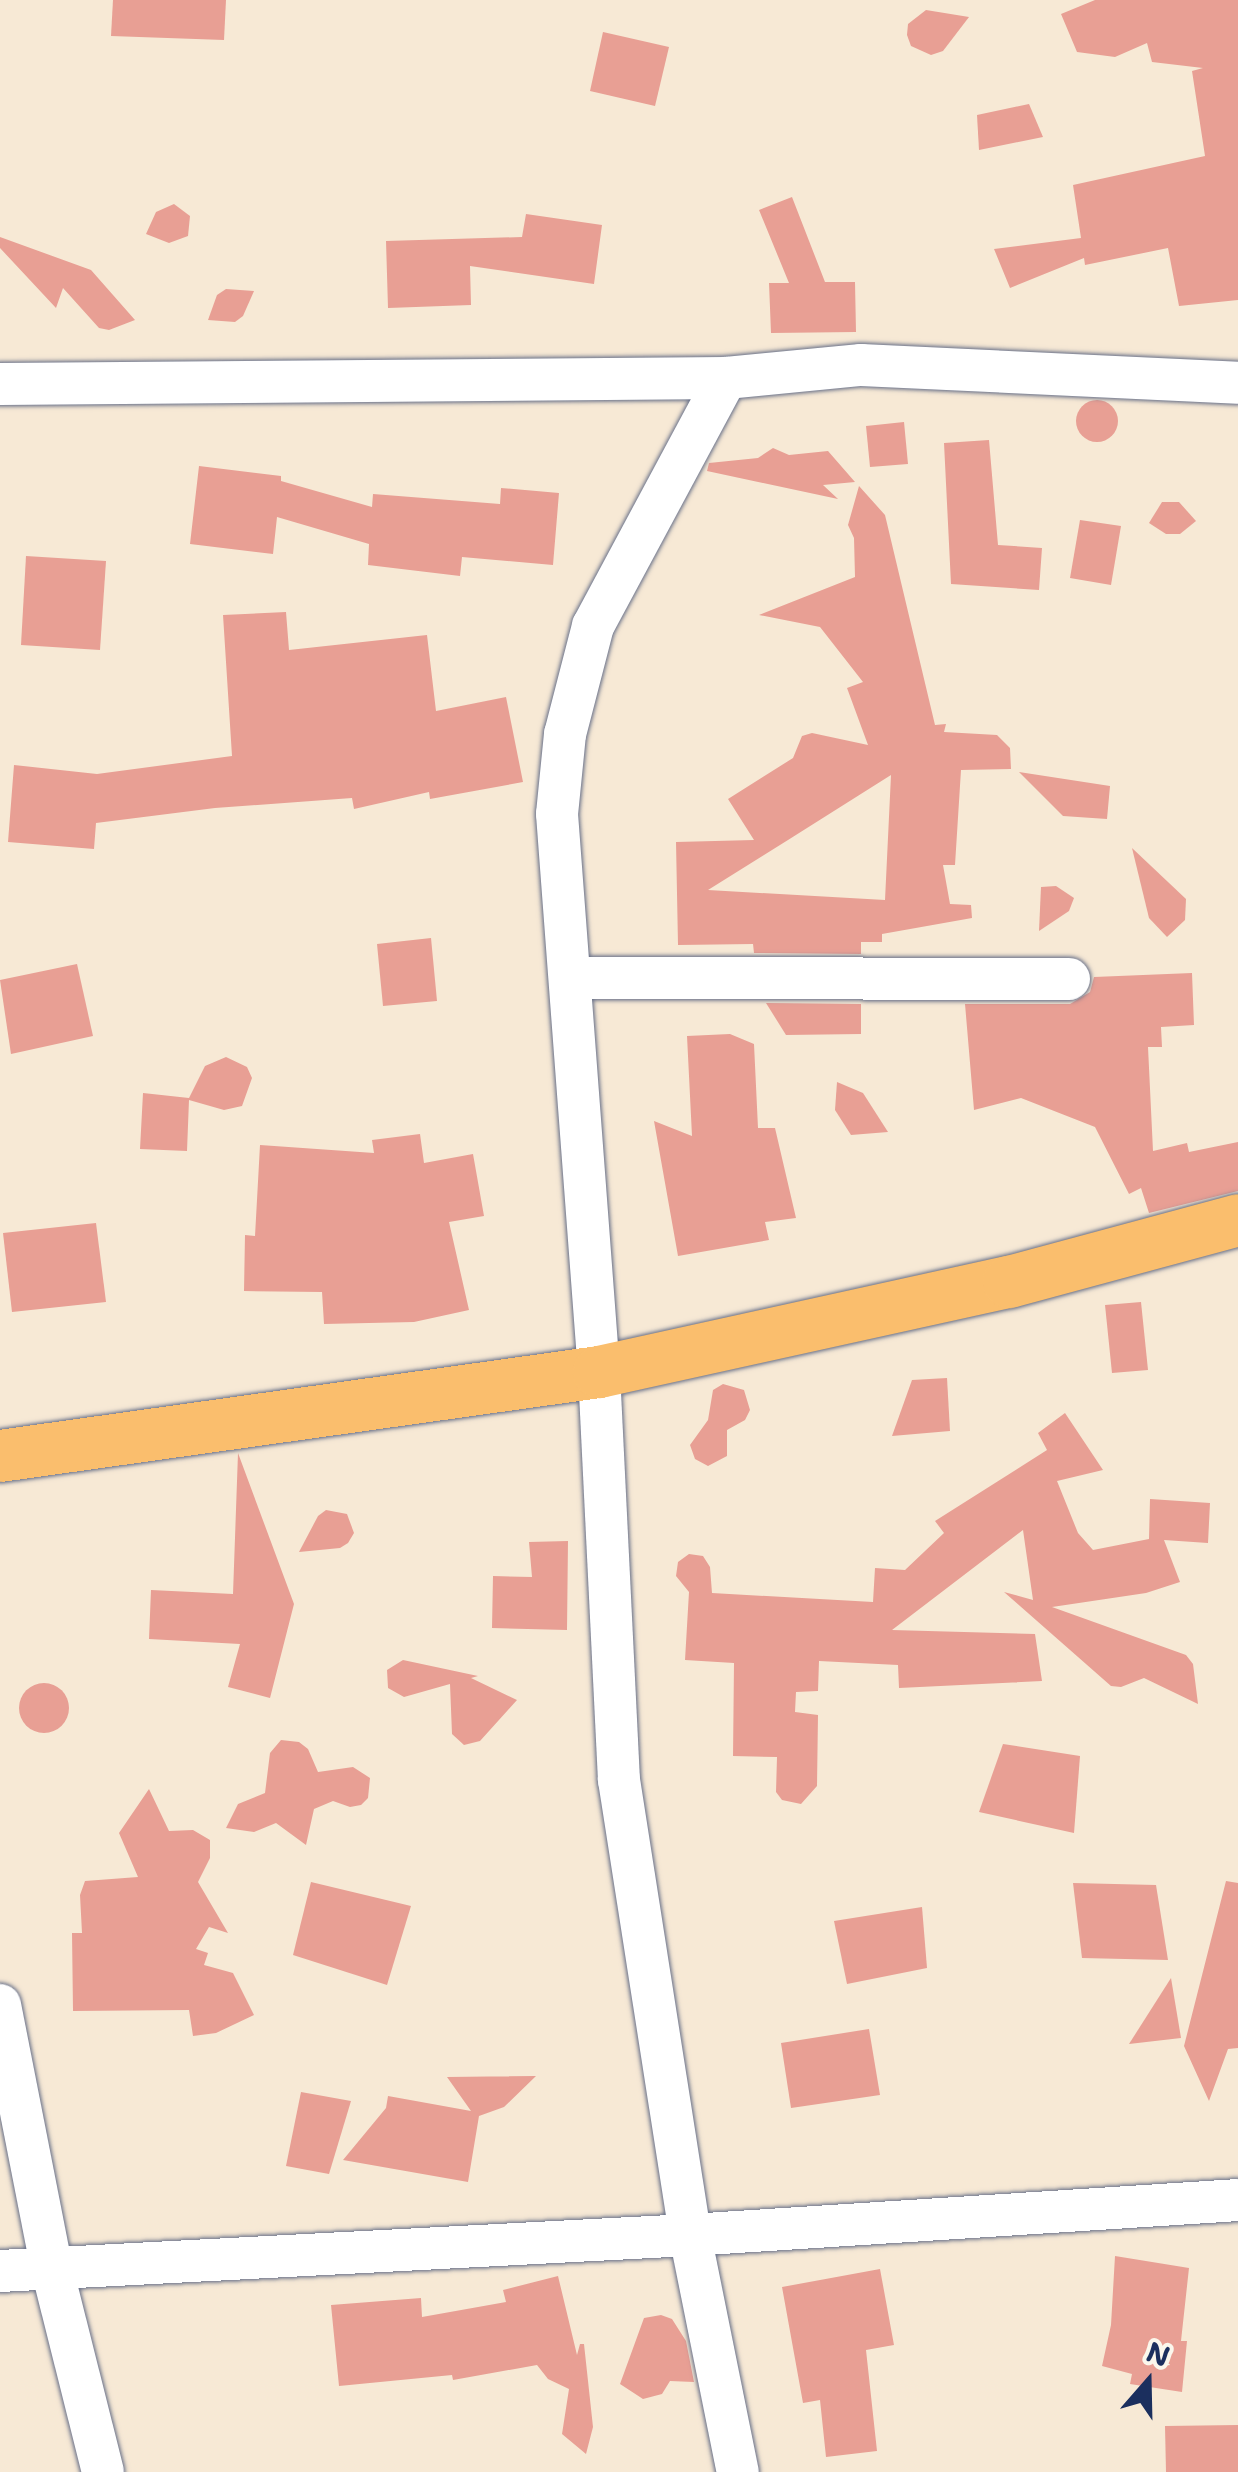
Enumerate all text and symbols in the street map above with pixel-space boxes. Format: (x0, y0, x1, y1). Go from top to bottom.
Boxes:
north arrow (1098, 2332, 1198, 2432)
text: N (1141, 2332, 1175, 2375)

